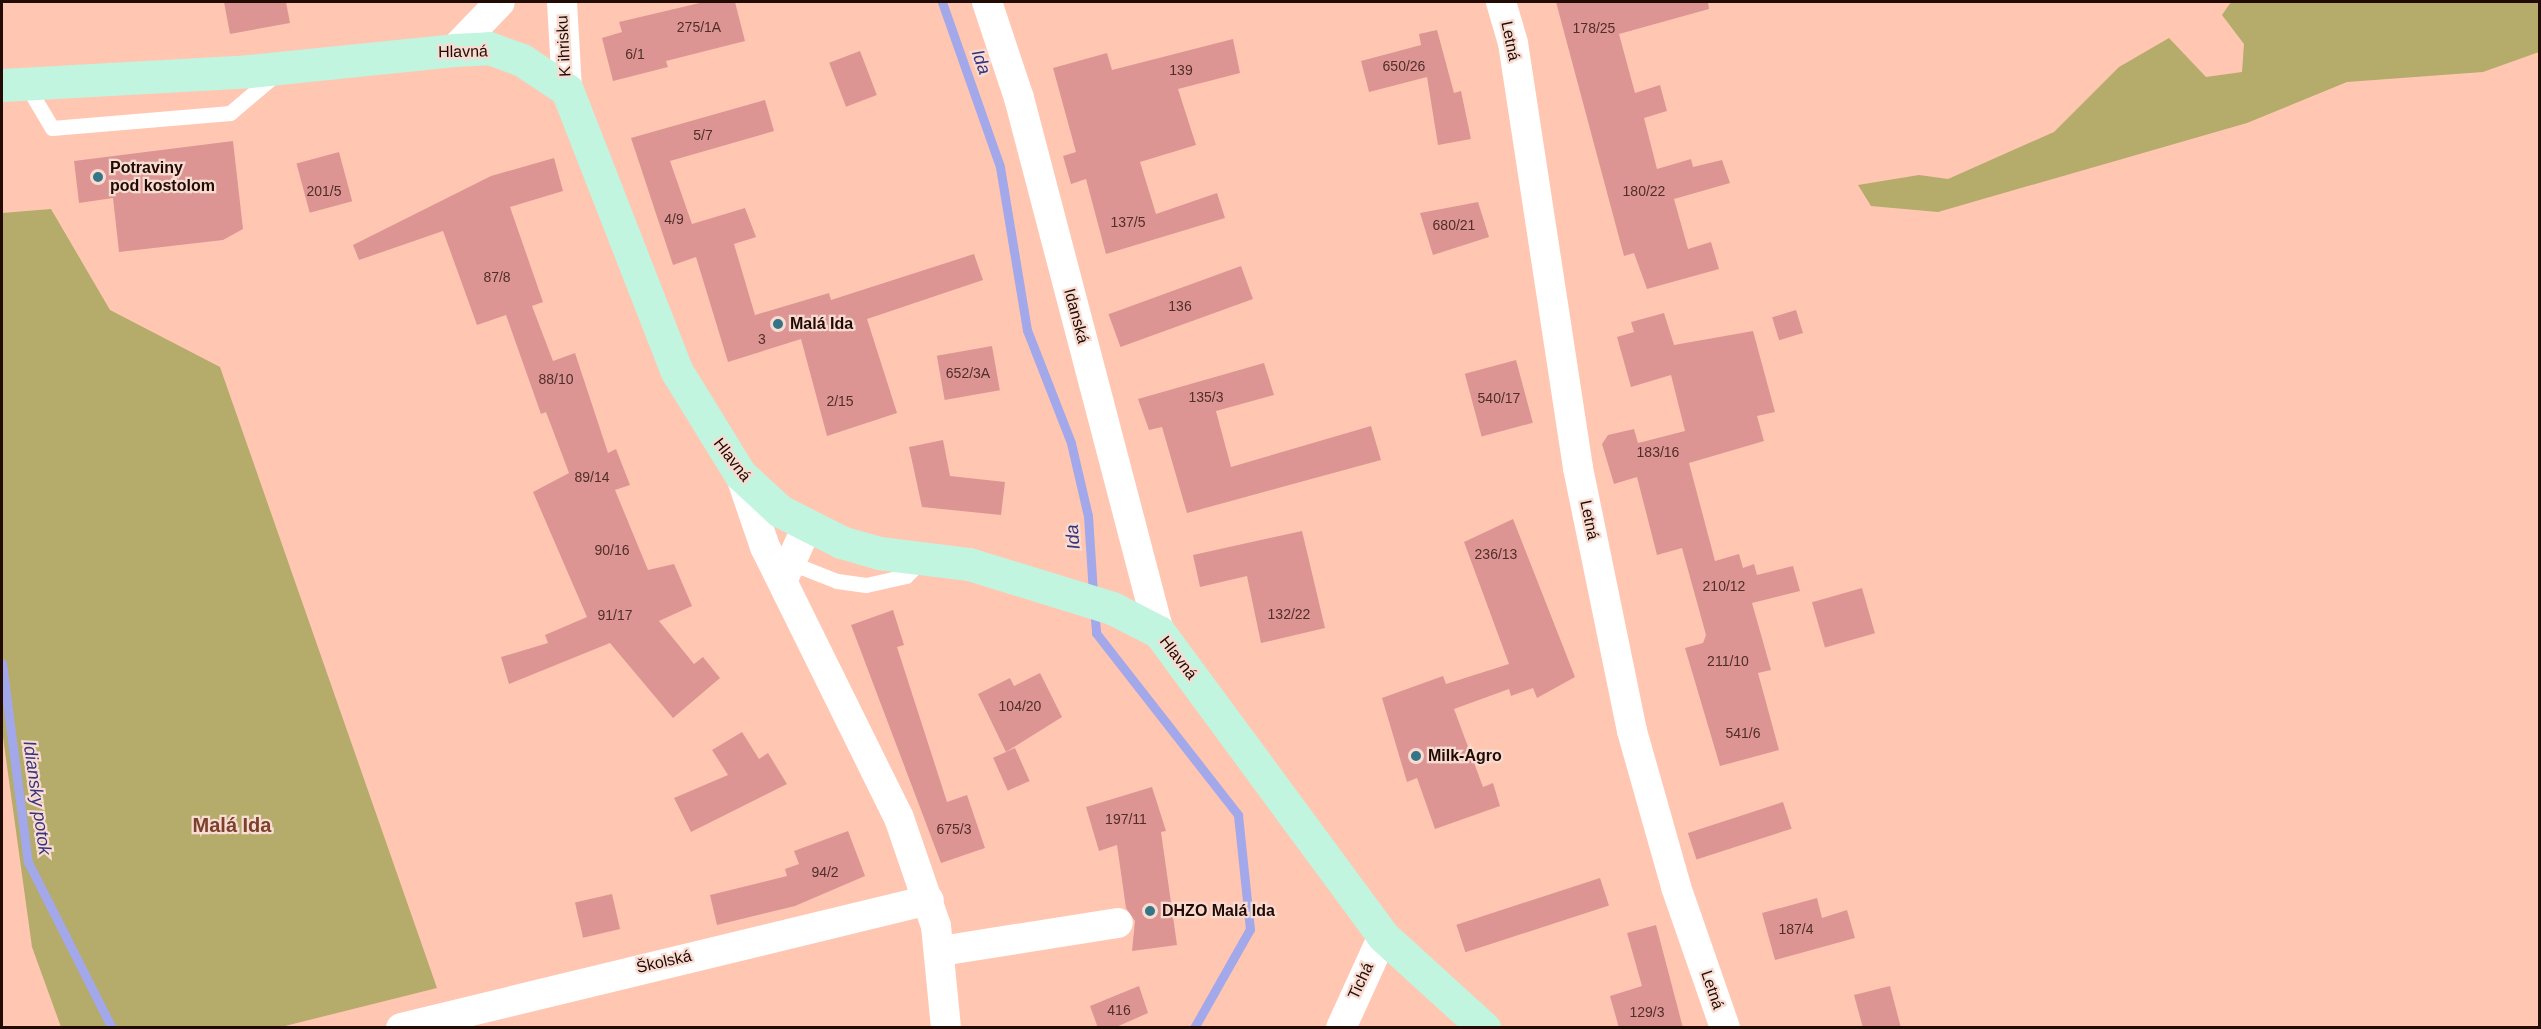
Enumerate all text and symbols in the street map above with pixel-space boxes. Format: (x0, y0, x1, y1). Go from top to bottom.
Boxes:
street label: K ihrisku (553, 15, 575, 77)
house number: 275/1A (677, 19, 721, 35)
street label: Letná (1496, 19, 1524, 63)
house number: 178/25 (1573, 20, 1615, 36)
street label: Hlavná (438, 42, 488, 62)
house number: 6/1 (625, 46, 645, 62)
water label: Ida (967, 47, 995, 77)
house number: 650/26 (1383, 58, 1425, 74)
house number: 139 (1169, 62, 1193, 78)
house number: 5/7 (693, 127, 713, 143)
place label: Potraviny pod kostolom (110, 158, 215, 196)
marker: Potraviny pod kostolom (91, 170, 105, 184)
house number: 201/5 (306, 183, 342, 199)
house number: 180/22 (1623, 183, 1665, 199)
house number: 4/9 (664, 211, 684, 227)
house number: 137/5 (1110, 214, 1146, 230)
house number: 680/21 (1433, 217, 1475, 233)
house number: 87/8 (483, 269, 511, 285)
street label: Idanská (1059, 286, 1093, 346)
house number: 136 (1168, 298, 1192, 314)
place label: Malá Ida (790, 314, 853, 334)
marker: Malá Ida (771, 317, 785, 331)
house number: 3 (758, 331, 766, 347)
house number: 652/3A (946, 365, 990, 381)
house number: 88/10 (538, 371, 574, 387)
house number: 135/3 (1188, 389, 1224, 405)
house number: 540/17 (1478, 390, 1520, 406)
house number: 2/15 (826, 393, 854, 409)
street label: Hlavná (709, 434, 755, 486)
house number: 183/16 (1637, 444, 1679, 460)
house number: 89/14 (574, 469, 610, 485)
street label: Letná (1575, 498, 1603, 542)
water label: Ida (1061, 524, 1085, 550)
house number: 90/16 (594, 542, 630, 558)
house number: 236/13 (1475, 546, 1517, 562)
house number: 210/12 (1703, 578, 1745, 594)
house number: 132/22 (1268, 606, 1310, 622)
house number: 91/17 (597, 607, 633, 623)
street label: Hlavná (1155, 632, 1201, 684)
house number: 211/10 (1707, 653, 1749, 669)
house number: 104/20 (999, 698, 1041, 714)
house number: 541/6 (1725, 725, 1761, 741)
water label: Idiansky potok (18, 740, 56, 856)
place label: Milk-Agro (1428, 746, 1502, 766)
marker: Milk-Agro (1409, 749, 1423, 763)
house number: 197/11 (1105, 811, 1147, 827)
district label: Malá Ida (193, 813, 271, 837)
house number: 675/3 (936, 821, 972, 837)
house number: 94/2 (811, 864, 839, 880)
place label: DHZO Malá Ida (1162, 901, 1275, 921)
marker: DHZO Malá Ida (1143, 904, 1157, 918)
house number: 187/4 (1778, 921, 1814, 937)
street label: Školská (635, 946, 693, 978)
street label: Tichá (1344, 959, 1378, 1003)
street label: Letná (1696, 968, 1728, 1012)
house number: 416 (1107, 1002, 1131, 1018)
house number: 129/3 (1629, 1004, 1665, 1020)

